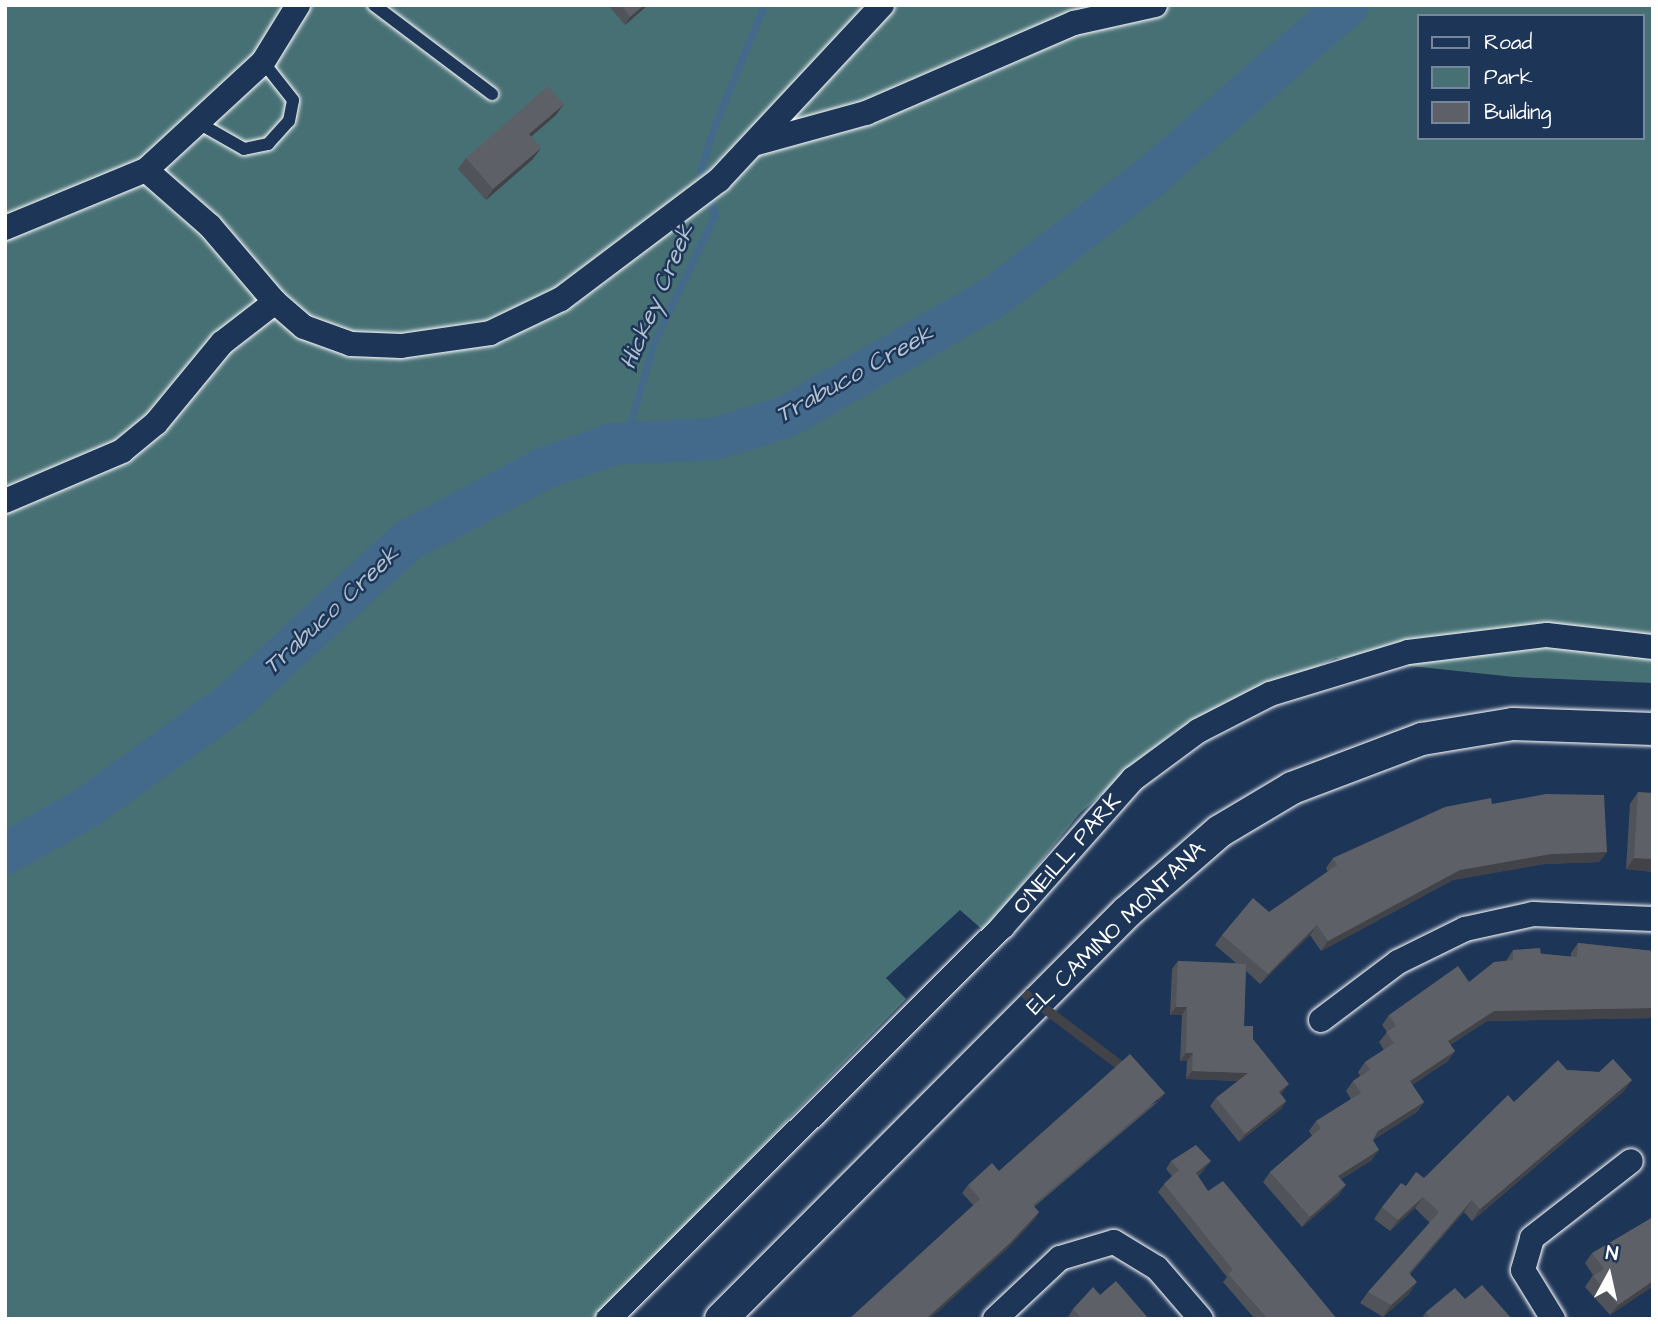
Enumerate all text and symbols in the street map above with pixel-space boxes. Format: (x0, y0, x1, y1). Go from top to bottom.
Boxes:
legend (1416, 14, 1644, 140)
text: Road (1484, 28, 1532, 57)
text: Park (1484, 63, 1533, 92)
text: Building (1484, 98, 1551, 127)
water label: Hickey Creek (615, 220, 701, 374)
water label: Trabuco Creek (771, 320, 939, 430)
water label: Trabuco Creek (258, 541, 406, 681)
street label: O'NEILL PARK (1007, 788, 1127, 920)
street label: EL CAMINO MONTANA (1021, 835, 1211, 1021)
north arrow (1574, 1240, 1644, 1310)
text: N (1604, 1240, 1620, 1268)

